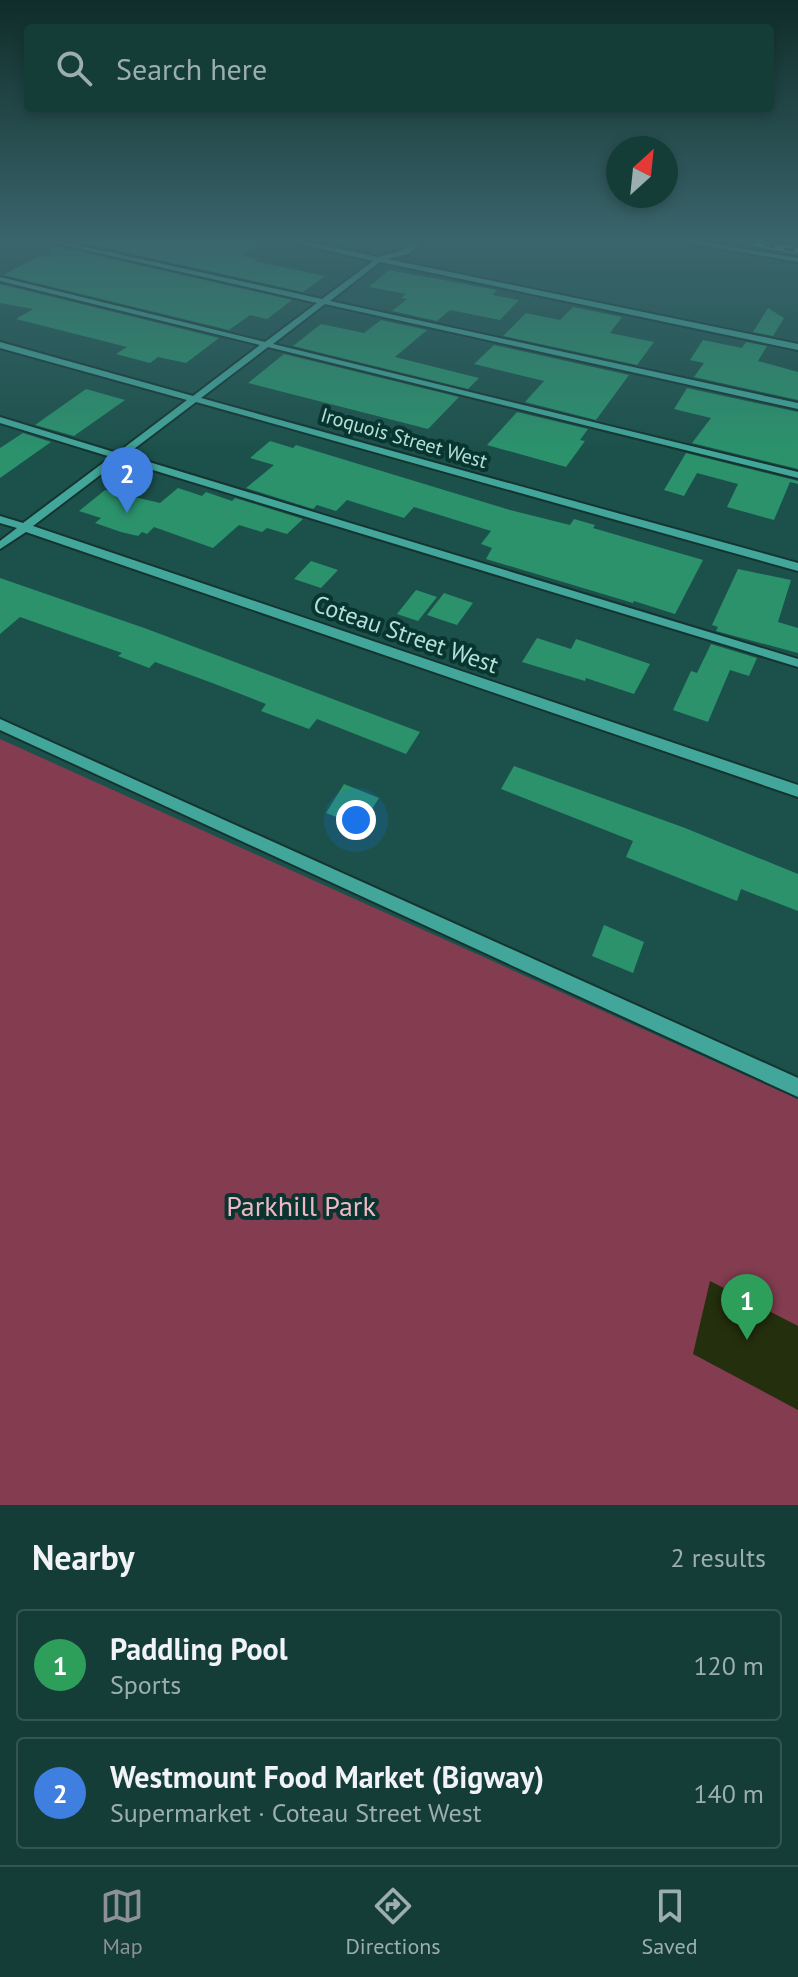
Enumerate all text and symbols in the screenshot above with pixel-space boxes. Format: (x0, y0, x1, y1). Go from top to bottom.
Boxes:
search box (24, 24, 774, 112)
icon: search (52, 46, 96, 90)
text: Search here (116, 49, 267, 88)
north arrow (606, 136, 678, 208)
street label: Iroquois Street West (318, 402, 490, 474)
pin: 2 (101, 447, 153, 513)
street label: Coteau Street West (309, 588, 503, 680)
your location (336, 800, 376, 840)
park label: Parkhill Park (226, 1187, 376, 1224)
pin: 1 (721, 1274, 773, 1340)
text: Nearby (32, 1535, 134, 1579)
text: 2 results (671, 1541, 766, 1574)
text: Paddling Pool (110, 1629, 288, 1668)
text: 1 (53, 1649, 67, 1682)
text: 120 m (693, 1649, 764, 1682)
text: Sports (110, 1668, 181, 1701)
text: Westmount Food Market (Bigway) (110, 1757, 544, 1796)
text: 2 (53, 1777, 67, 1810)
text: 140 m (693, 1777, 764, 1810)
text: Supermarket · Coteau Street West (110, 1796, 482, 1829)
tab: Map (100, 1884, 144, 1960)
tab: Directions (345, 1884, 441, 1960)
tab: Saved (642, 1884, 697, 1960)

